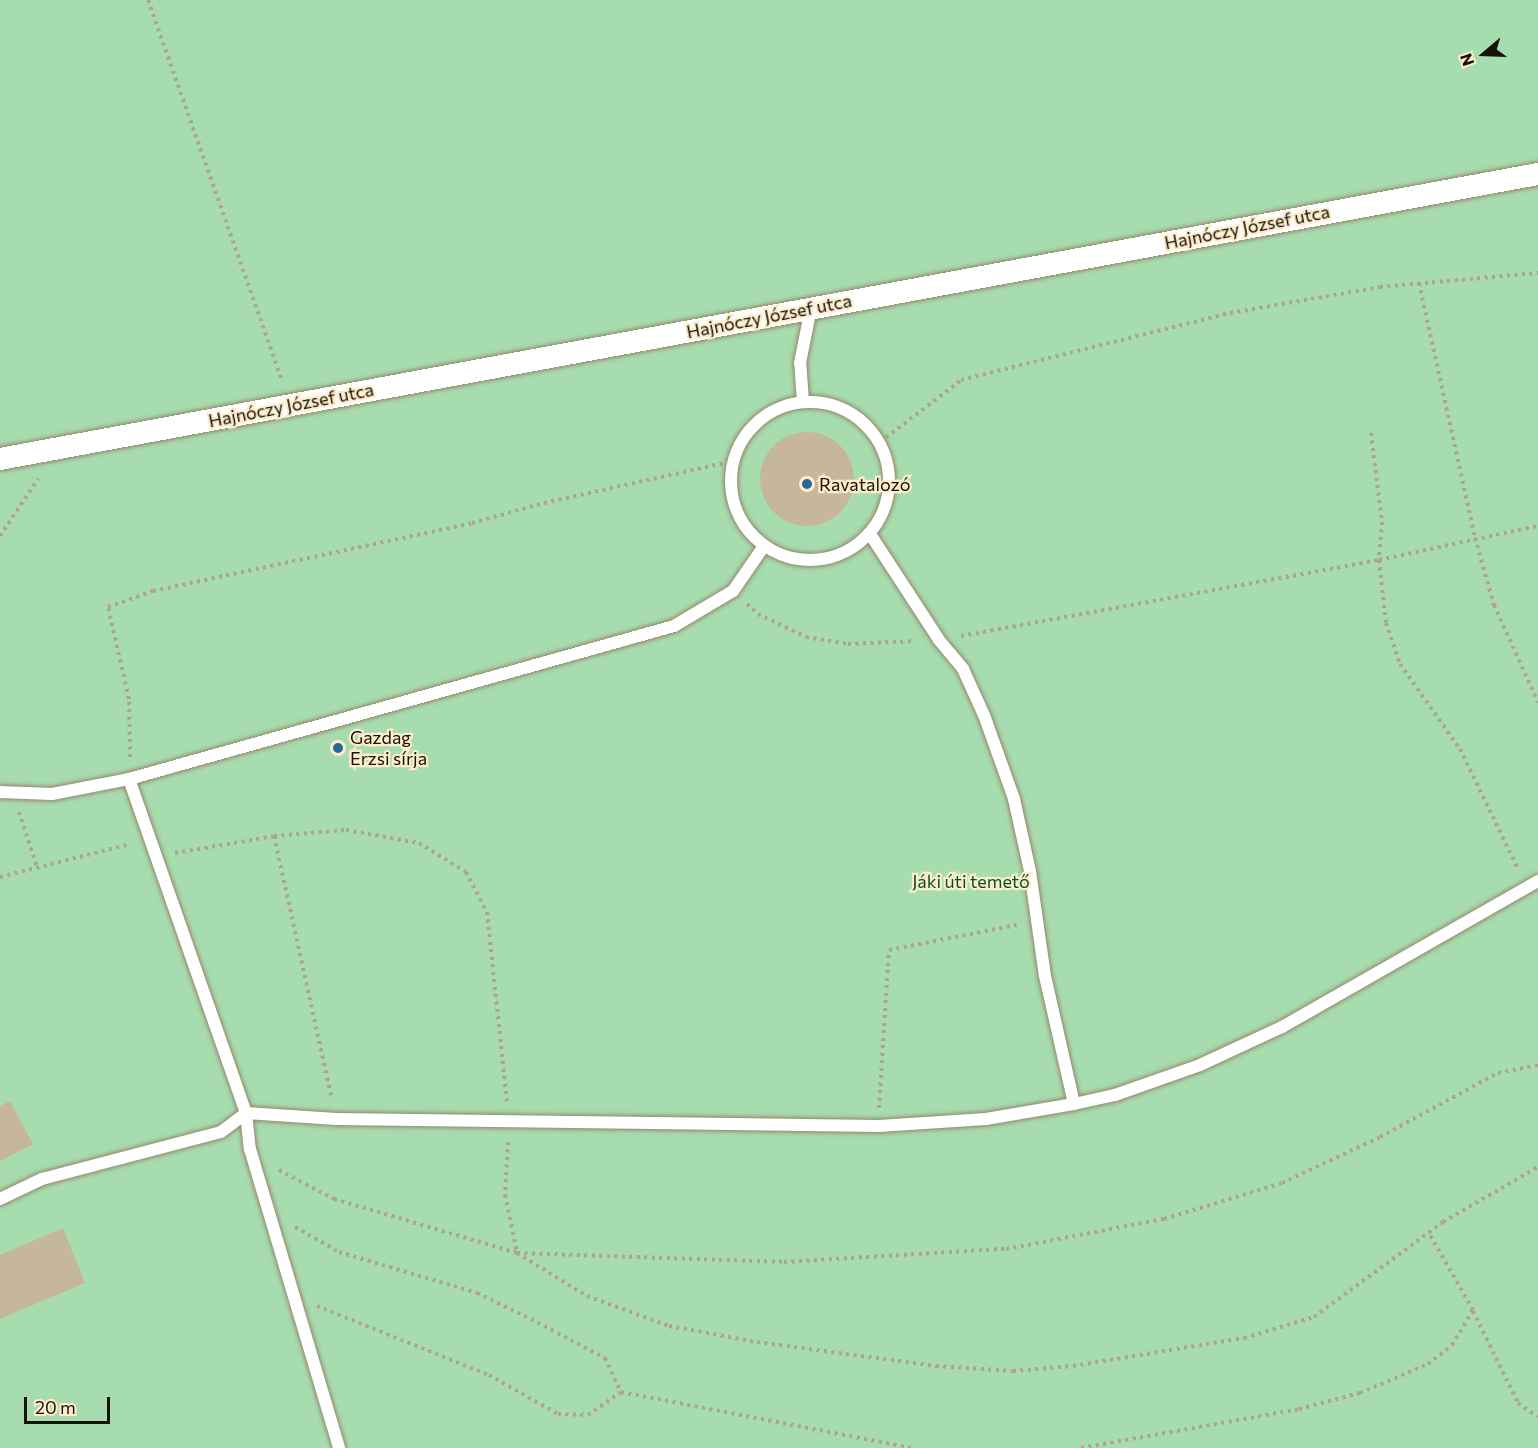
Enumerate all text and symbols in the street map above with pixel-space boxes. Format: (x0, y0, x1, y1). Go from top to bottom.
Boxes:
north arrow (1454, 24, 1514, 84)
text: N (1456, 51, 1477, 69)
street label: Hajnóczy József utca (1163, 200, 1331, 254)
street label: Hajnóczy József utca (685, 289, 853, 343)
street label: Hajnóczy József utca (207, 378, 375, 432)
place label: Ravatalozó (819, 473, 910, 495)
marker: Ravatalozó (800, 477, 814, 491)
place label: Gazdag Erzsi sírja (350, 727, 427, 770)
marker: Gazdag Erzsi sírja (331, 741, 345, 755)
park label: Jáki úti temető (912, 870, 1030, 892)
scale bar (27, 1385, 112, 1423)
text: 20 m (35, 1396, 76, 1418)

